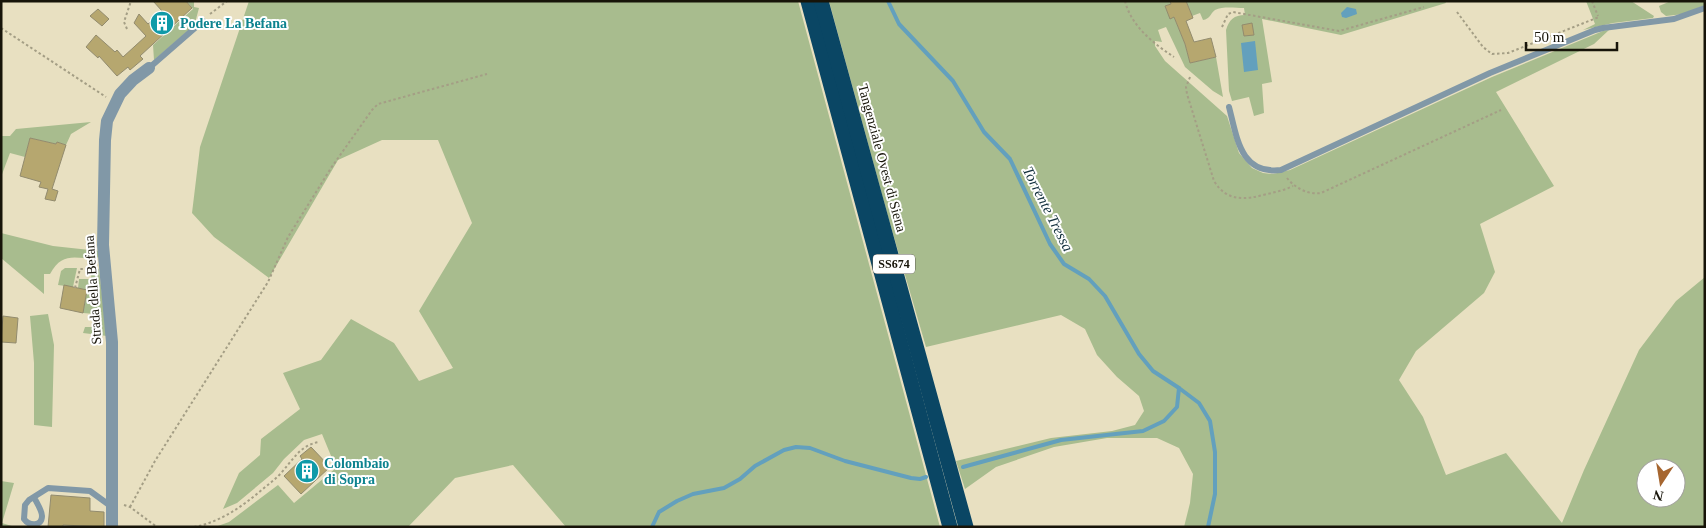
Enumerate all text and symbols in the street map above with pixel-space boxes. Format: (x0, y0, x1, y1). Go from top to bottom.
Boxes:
building icon: Podere La Befana (149, 10, 175, 36)
place label: Podere La Befana (180, 16, 287, 31)
scale bar (1526, 20, 1617, 52)
text: 50 m (1534, 29, 1565, 45)
street label: Tangenziale Ovest di Siena (855, 82, 909, 234)
water label: Torrente Tressa (1020, 164, 1076, 254)
street label: Strada della Befana (82, 234, 104, 345)
road number: SS674 (873, 254, 915, 274)
place label: Colombaio di Sopra (324, 456, 389, 487)
building icon: Colombaio di Sopra (294, 458, 320, 484)
north arrow (1636, 458, 1686, 508)
text: N (1652, 487, 1665, 504)

